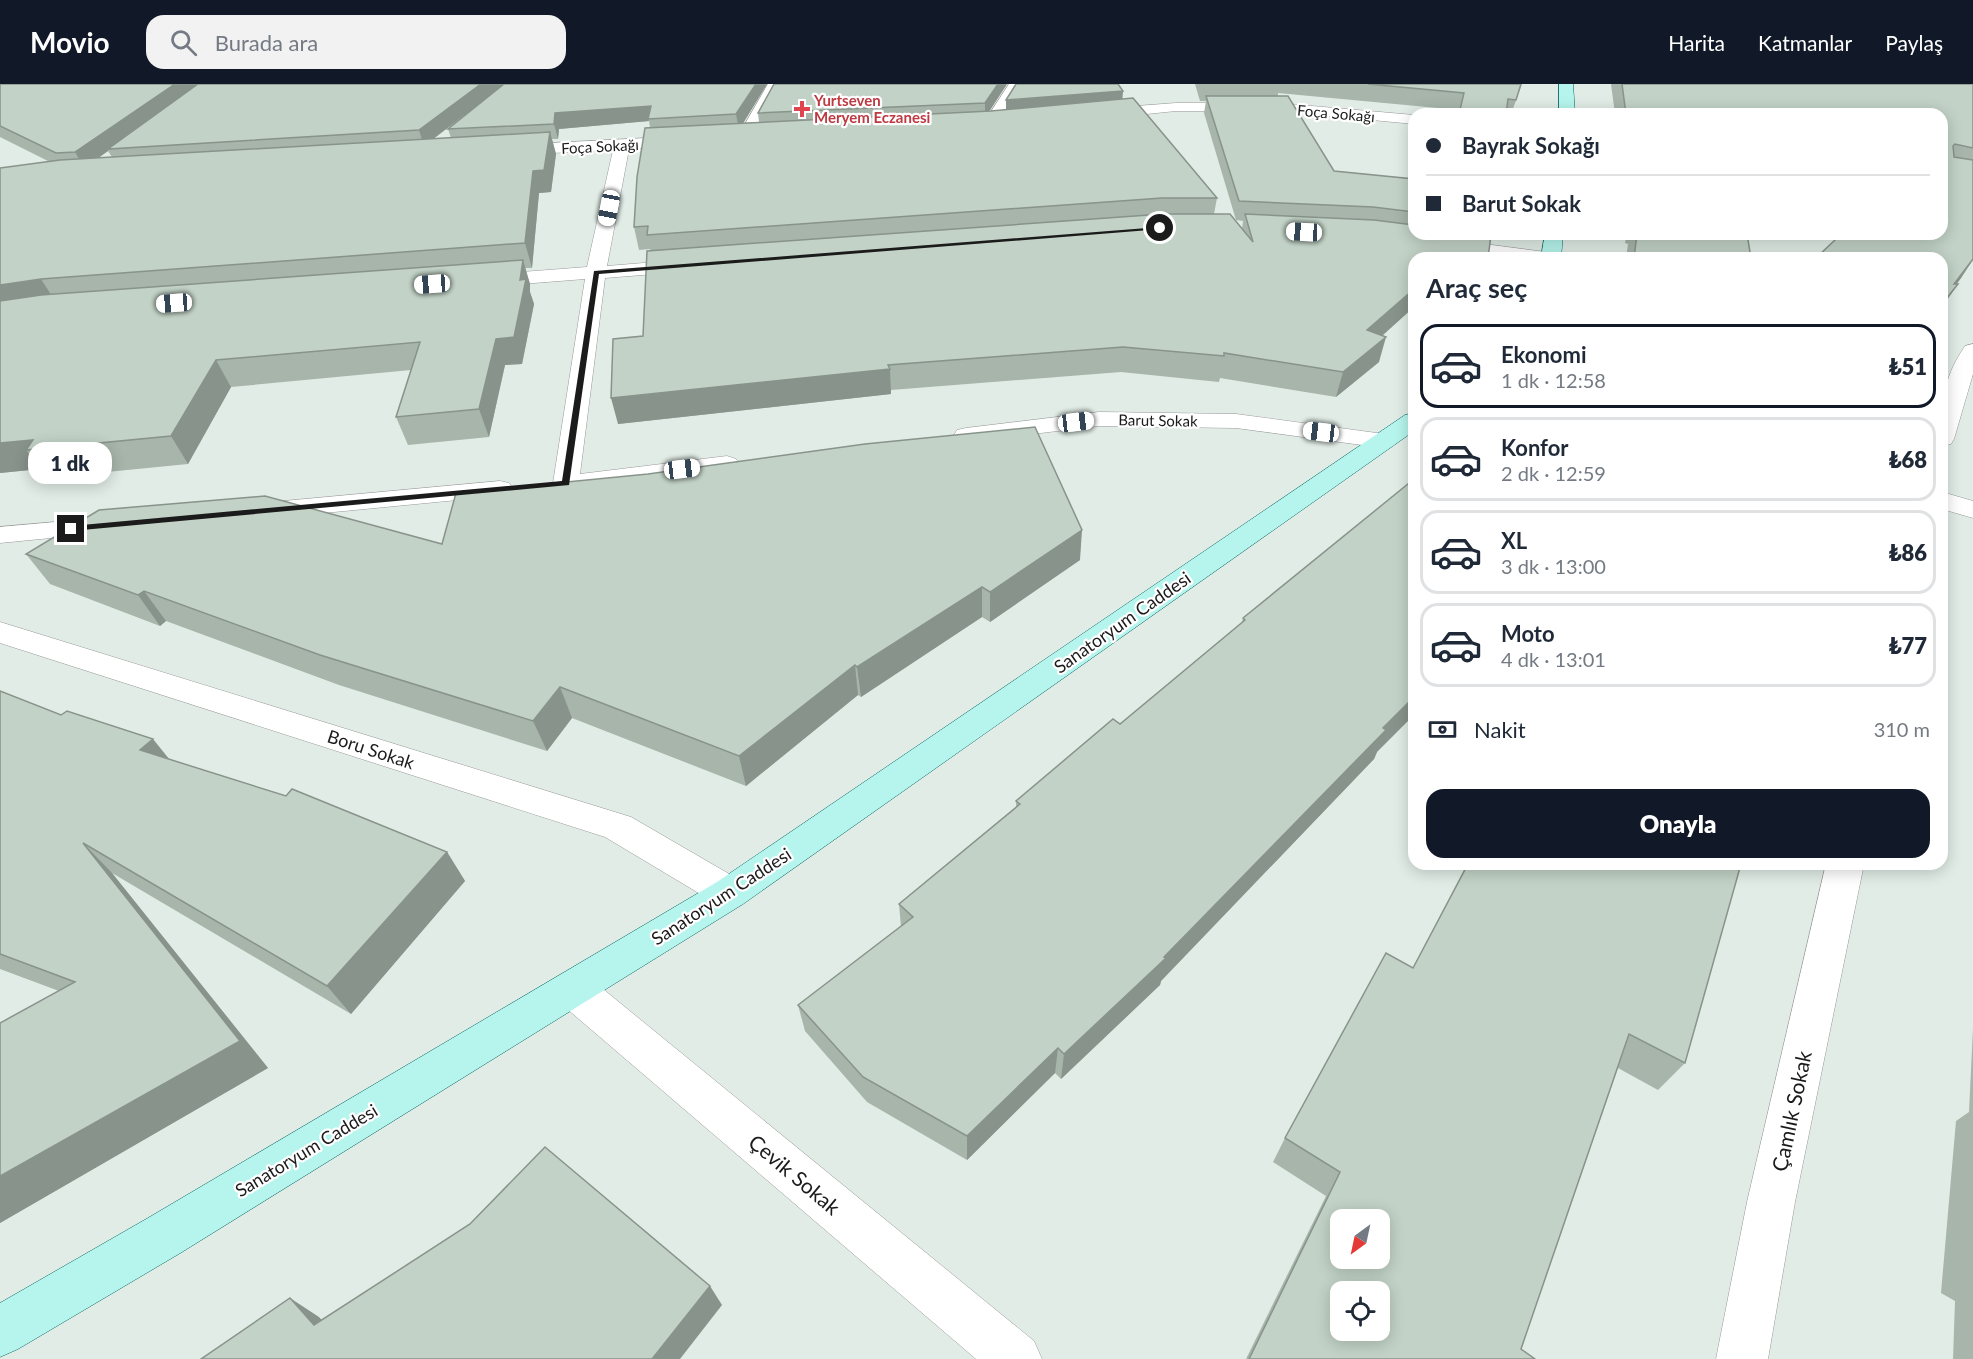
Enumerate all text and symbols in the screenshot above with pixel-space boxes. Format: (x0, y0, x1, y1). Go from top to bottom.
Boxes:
search box (146, 15, 566, 69)
text: Movio (30, 25, 110, 59)
icon: search (167, 26, 200, 59)
text: Burada ara (215, 29, 318, 56)
text: Harita (1668, 30, 1725, 55)
text: Katmanlar (1758, 30, 1852, 55)
text: Paylaş (1885, 30, 1943, 55)
place label: Yurtseven Meryem Eczanesi (813, 91, 931, 126)
street label: Foça Sokağı (1296, 101, 1376, 125)
marker: Yurtseven Meryem Eczanesi (795, 102, 809, 116)
text: Bayrak Sokağı (1462, 132, 1600, 159)
street label: Foça Sokağı (561, 135, 639, 157)
car (597, 189, 621, 227)
text: Barut Sokak (1462, 190, 1581, 217)
route start (1146, 214, 1173, 241)
car (1286, 222, 1322, 242)
text: Araç seç (1426, 271, 1527, 304)
car (413, 274, 451, 294)
car (155, 293, 193, 313)
icon: car (1429, 339, 1483, 393)
text: Ekonomi (1501, 341, 1587, 368)
text: ₺51 (1889, 353, 1927, 380)
text: 1 dk · 12:58 (1501, 368, 1606, 392)
street label: Barut Sokak (1118, 410, 1198, 430)
car (1057, 411, 1095, 433)
car (1302, 421, 1340, 443)
icon: car (1429, 432, 1483, 486)
text: Konfor (1501, 434, 1569, 461)
callout: 1 dk (29, 442, 113, 484)
text: ₺68 (1889, 446, 1927, 473)
text: 1 dk (51, 451, 89, 475)
car (663, 458, 701, 480)
text: 2 dk · 12:59 (1501, 461, 1606, 485)
route end (57, 515, 84, 542)
icon: car (1429, 525, 1483, 579)
text: XL (1501, 527, 1527, 554)
text: ₺86 (1889, 539, 1927, 566)
text: 3 dk · 13:00 (1501, 554, 1606, 578)
street label: Sanatoryum Caddesi (1049, 566, 1195, 678)
icon: car (1429, 618, 1483, 672)
text: Moto (1501, 620, 1555, 647)
text: ₺77 (1889, 632, 1927, 659)
text: 4 dk · 13:01 (1501, 647, 1606, 671)
icon: cash (1426, 713, 1459, 746)
text: Nakit (1474, 716, 1526, 743)
text: 310 m (1874, 717, 1930, 741)
street label: Boru Sokak (325, 725, 418, 774)
button: Onayla (1426, 789, 1930, 858)
street label: Sanatoryum Caddesi (647, 843, 795, 949)
street label: Çamlık Sokak (1766, 1048, 1816, 1174)
street label: Sanatoryum Caddesi (231, 1099, 381, 1201)
street label: Çevik Sokak (744, 1129, 846, 1220)
north arrow (1330, 1209, 1390, 1269)
map controls (1330, 1209, 1390, 1341)
button: locate (1330, 1281, 1390, 1341)

